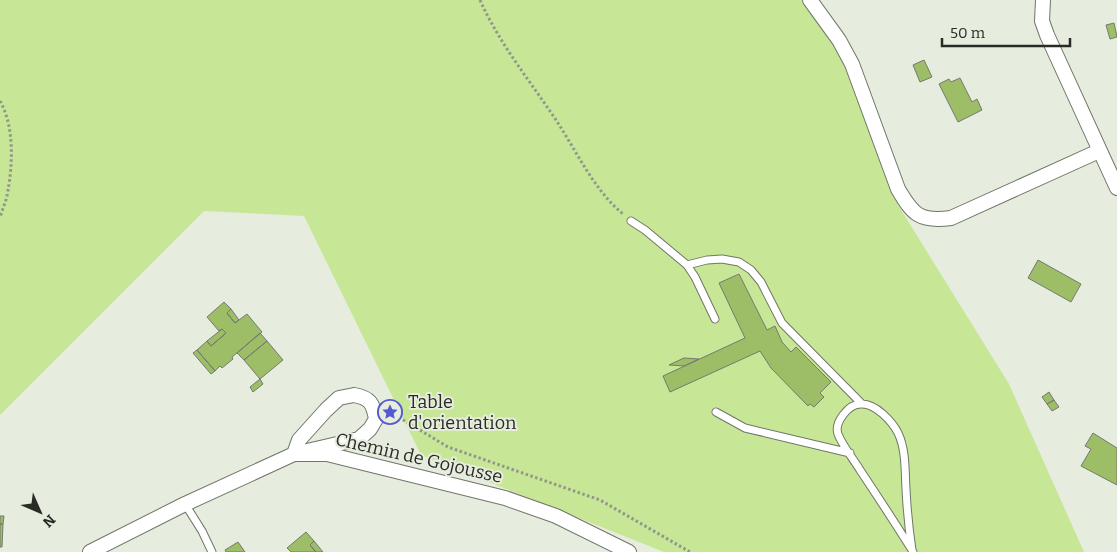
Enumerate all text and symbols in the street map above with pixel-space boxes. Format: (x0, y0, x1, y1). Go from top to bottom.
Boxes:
scale bar (942, 15, 1070, 47)
text: 50 m (950, 24, 986, 42)
place label: Table d'orientation (408, 391, 517, 434)
place icon: Table d'orientation (377, 399, 403, 425)
street label: Chemin de Gojousse (333, 428, 505, 488)
north arrow (15, 487, 65, 537)
text: N (39, 511, 59, 531)

